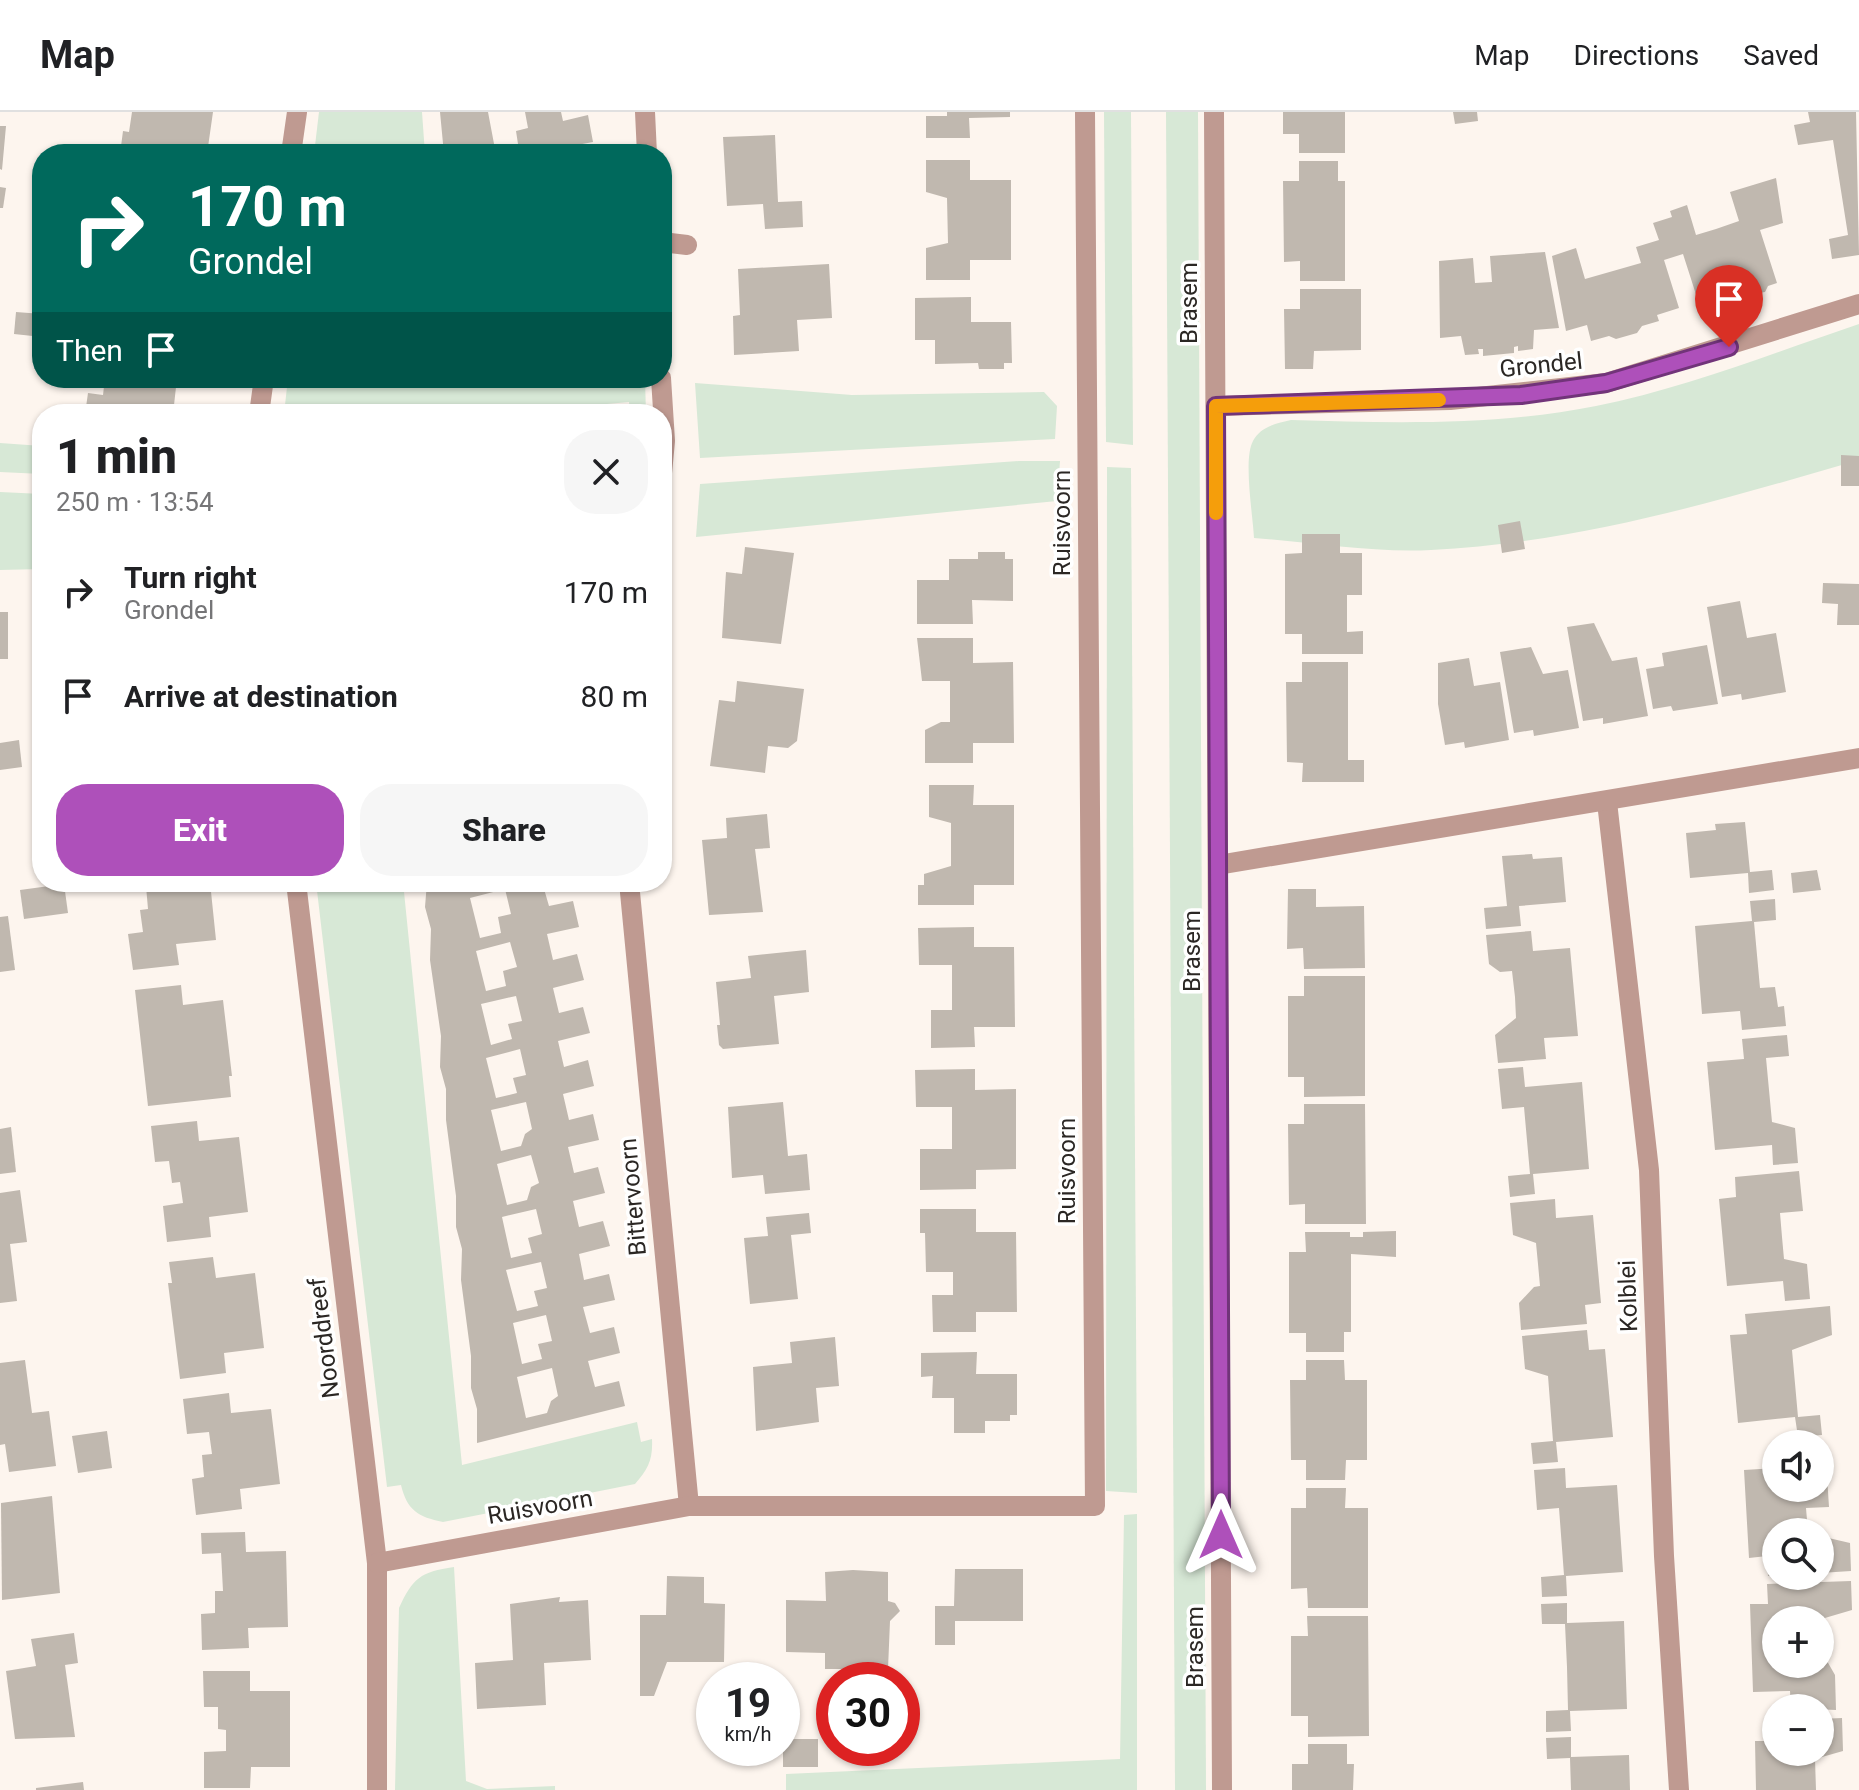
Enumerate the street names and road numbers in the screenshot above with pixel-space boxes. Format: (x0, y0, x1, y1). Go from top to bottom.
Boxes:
street label: Brasem (1175, 262, 1203, 344)
street label: Grondel (1498, 347, 1584, 383)
street label: Ruisvoorn (1048, 470, 1076, 576)
street label: Brasem (1178, 910, 1206, 992)
street label: Ruisvoorn (1053, 1118, 1081, 1224)
street label: Bittervoorn (614, 1137, 652, 1257)
street label: Kolblei (1613, 1259, 1643, 1333)
street label: Noorddreef (303, 1276, 345, 1400)
street label: Ruisvoorn (485, 1484, 595, 1530)
street label: Brasem (1181, 1606, 1209, 1688)

